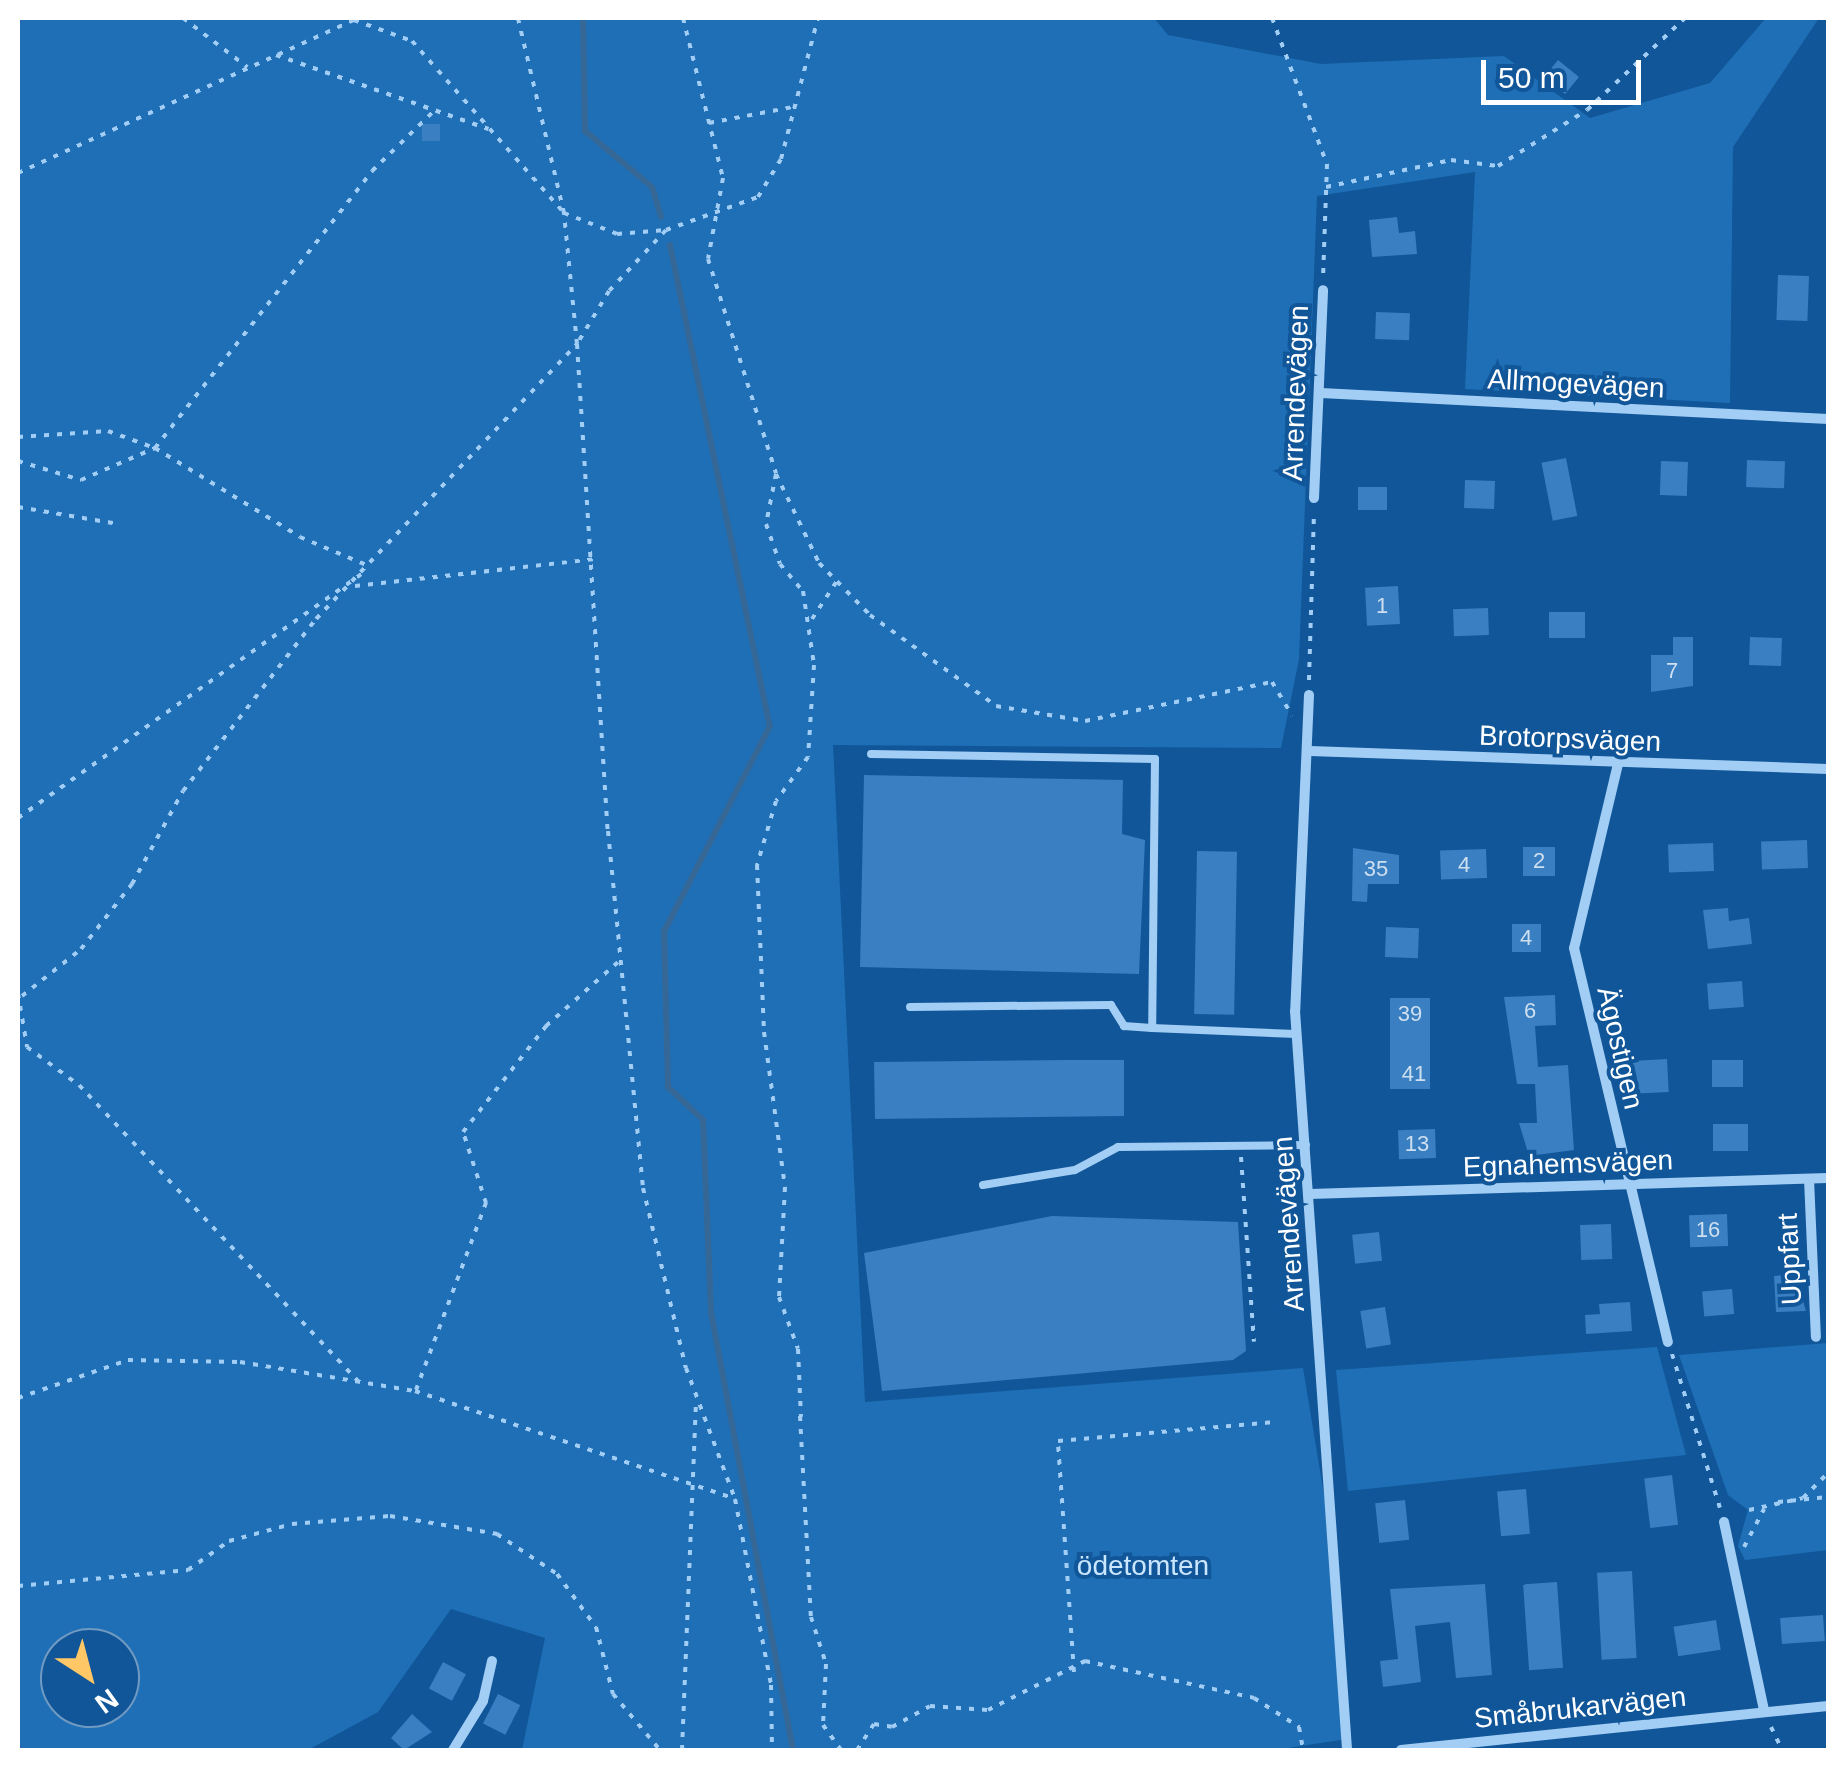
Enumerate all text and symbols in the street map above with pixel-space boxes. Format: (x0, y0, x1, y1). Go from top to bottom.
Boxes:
scale bar (1486, 40, 1646, 102)
text: 50 m (1498, 61, 1565, 94)
street label: Arrendevägen (1276, 305, 1316, 481)
street label: Allmogevägen (1487, 363, 1665, 405)
house number: 1 (1376, 593, 1388, 619)
house number: 7 (1666, 658, 1678, 684)
street label: Brotorpsvägen (1478, 719, 1662, 759)
house number: 2 (1533, 848, 1545, 874)
house number: 4 (1458, 852, 1470, 878)
house number: 35 (1364, 856, 1388, 882)
house number: 4 (1520, 925, 1532, 951)
street label: Ägostigen (1590, 984, 1650, 1112)
house number: 6 (1524, 998, 1536, 1024)
house number: 39 (1398, 1001, 1422, 1027)
house number: 41 (1402, 1061, 1426, 1087)
house number: 13 (1405, 1131, 1429, 1157)
street label: Arrendevägen (1266, 1135, 1312, 1313)
street label: Egnahemsvägen (1462, 1144, 1674, 1184)
street label: Uppfart (1771, 1212, 1809, 1306)
house number: 16 (1696, 1217, 1720, 1243)
park label: ödetomten (1077, 1549, 1209, 1583)
north arrow (40, 1628, 140, 1728)
street label: Småbrukarvägen (1472, 1680, 1688, 1736)
text: N (89, 1683, 124, 1720)

